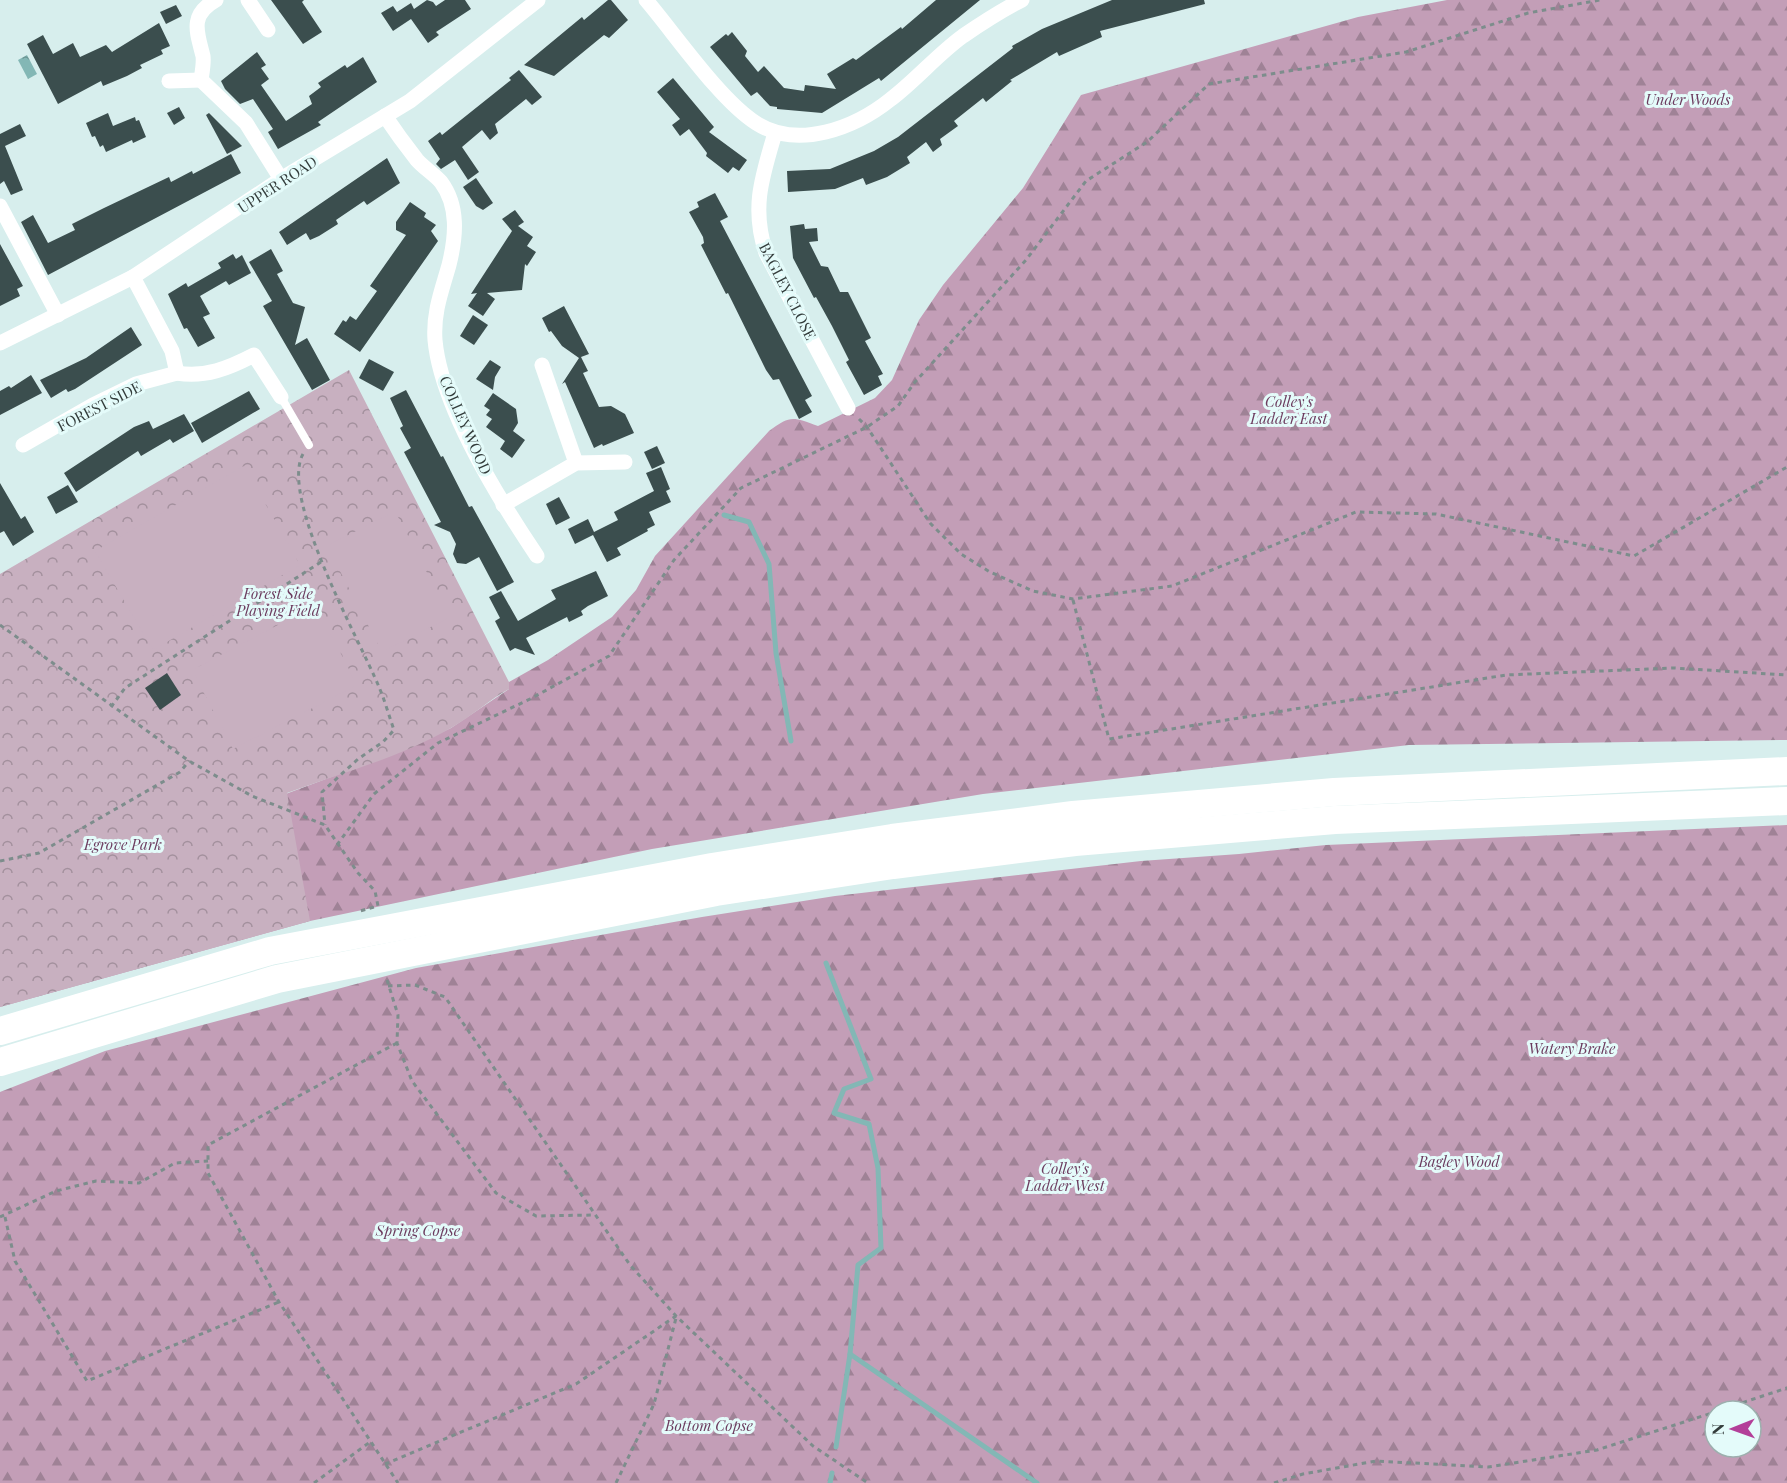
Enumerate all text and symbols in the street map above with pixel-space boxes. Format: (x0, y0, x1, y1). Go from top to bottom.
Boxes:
park label: Under Woods (1646, 89, 1731, 109)
street label: UPPER ROAD (233, 151, 321, 217)
street label: BAGLEY CLOSE (755, 239, 821, 343)
street label: COLLEY WOOD (435, 373, 497, 478)
street label: FOREST SIDE (53, 376, 145, 436)
park label: Colley's Ladder East (1249, 391, 1329, 428)
park label: Forest Side Playing Field (235, 583, 321, 620)
park label: Egrove Park (83, 834, 162, 854)
park label: Watery Brake (1528, 1038, 1616, 1058)
park label: Bagley Wood (1417, 1151, 1500, 1171)
park label: Colley's Ladder West (1024, 1158, 1106, 1195)
park label: Spring Copse (375, 1220, 461, 1240)
north arrow (1703, 1399, 1763, 1459)
park label: Bottom Copse (664, 1415, 754, 1435)
text: N (1707, 1423, 1728, 1435)

